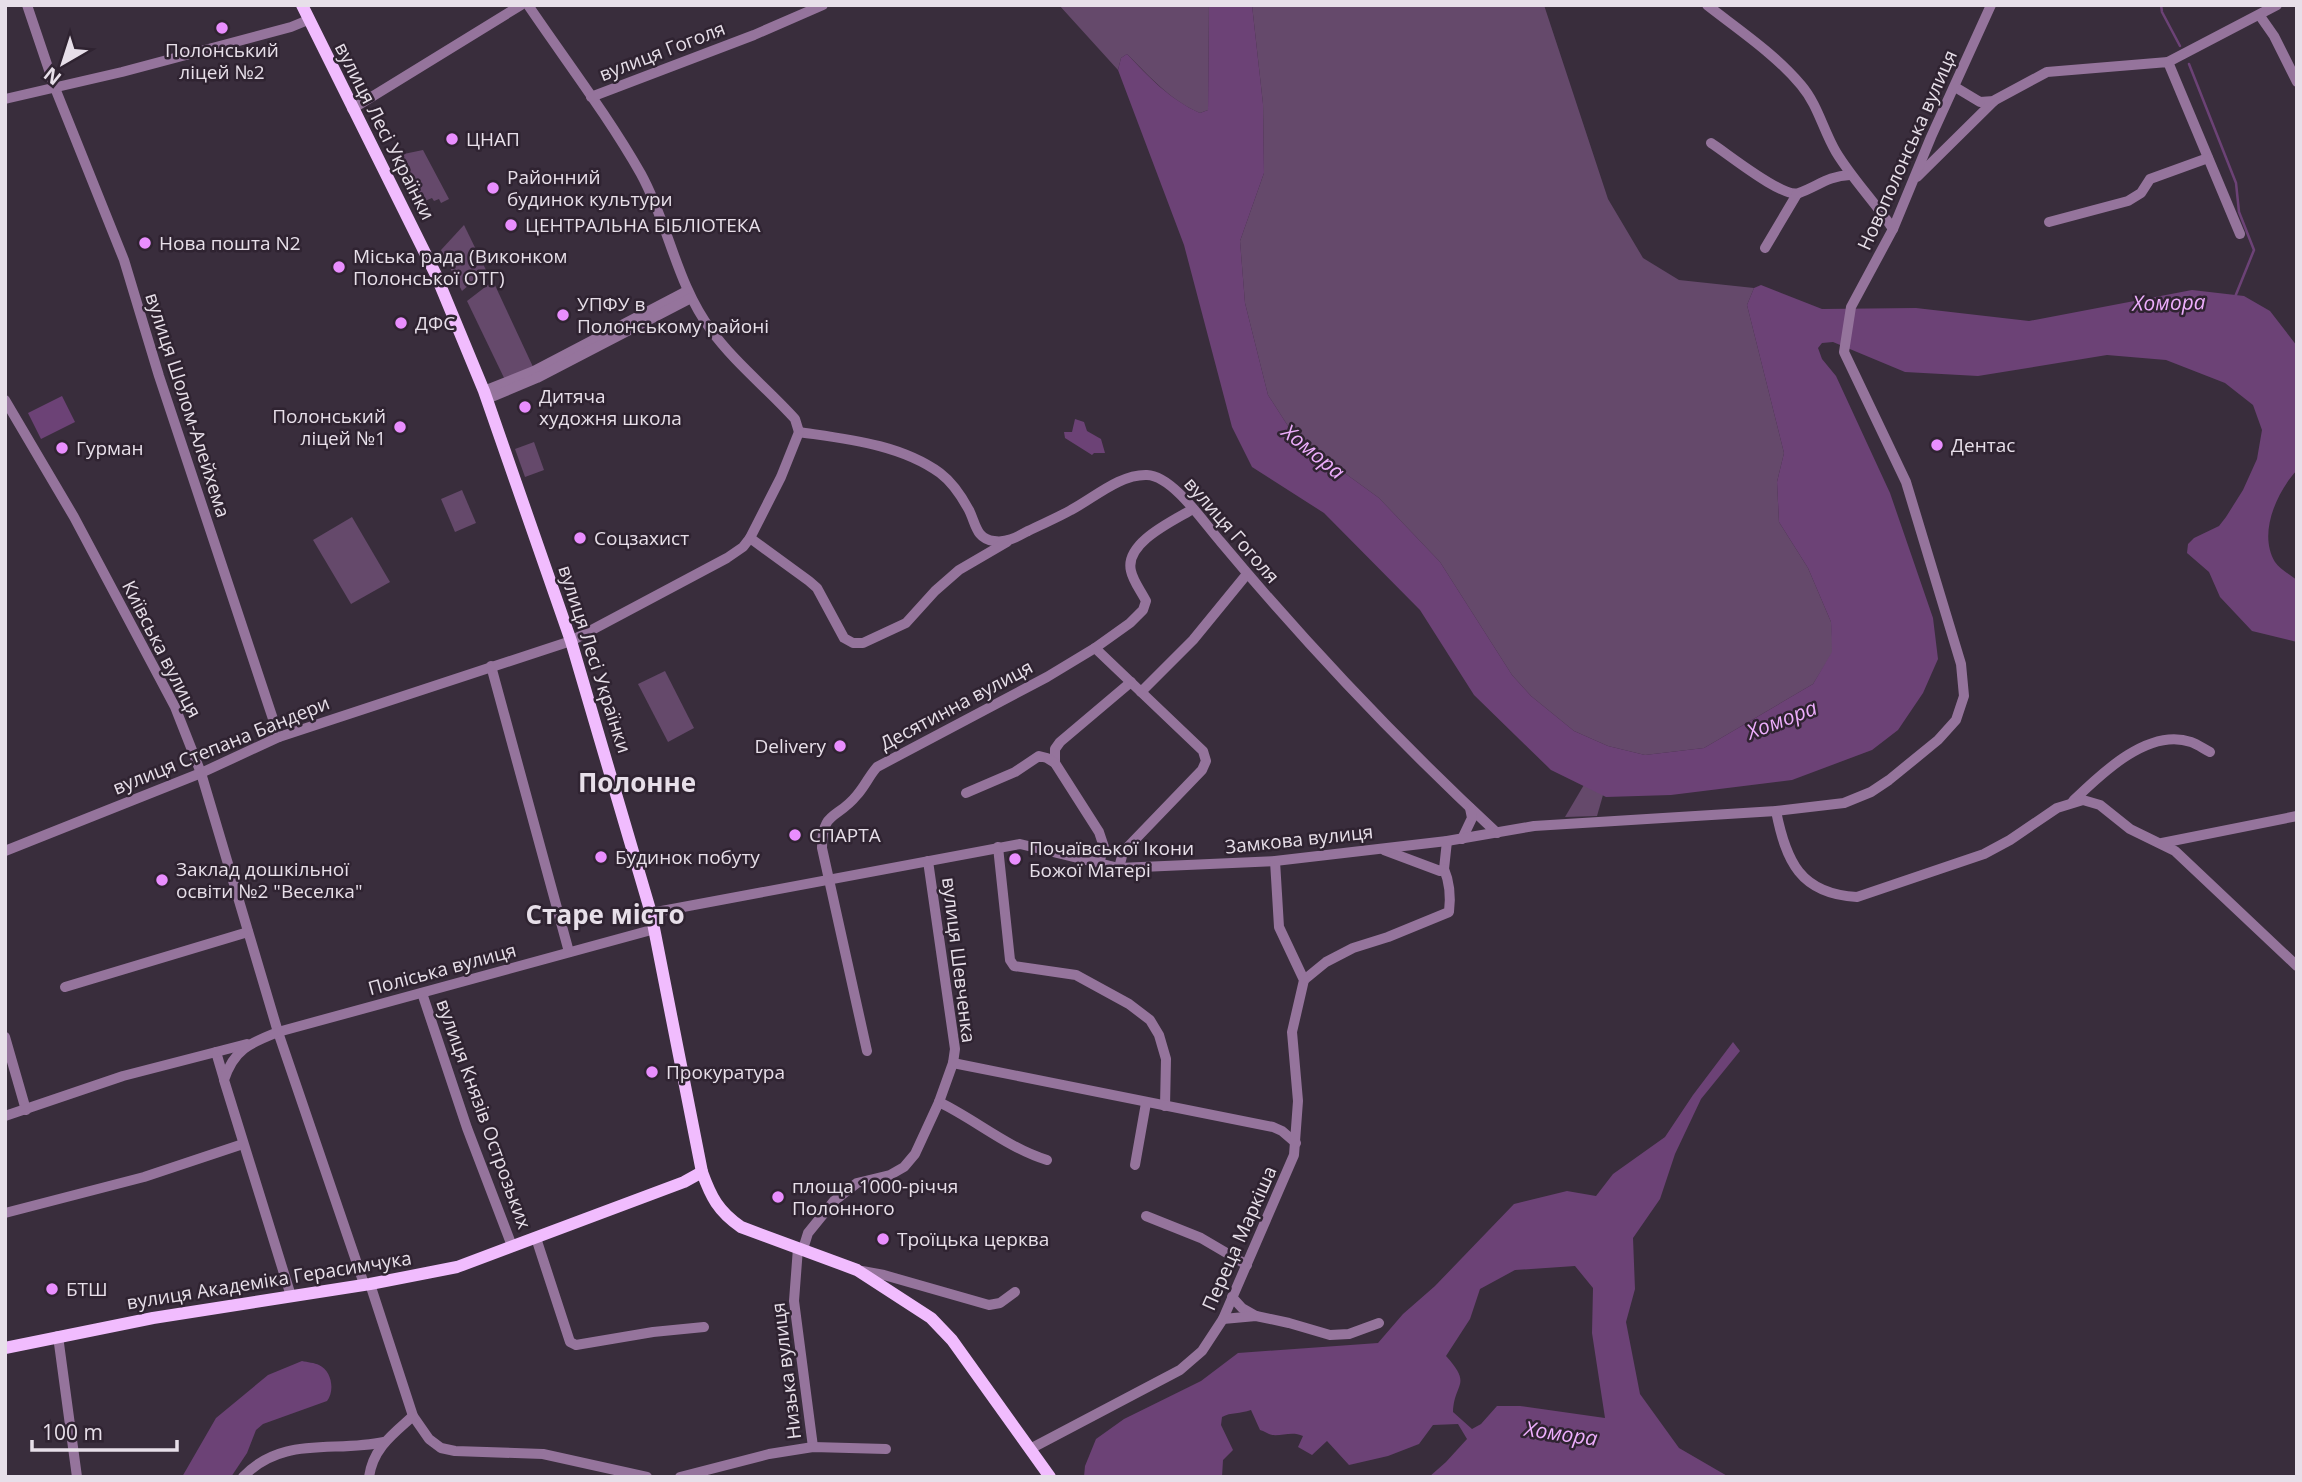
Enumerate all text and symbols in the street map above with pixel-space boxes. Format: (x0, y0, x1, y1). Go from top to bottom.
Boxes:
street label: вулиця Гоголя (595, 15, 729, 87)
marker: Полонський ліцей №2 (214, 20, 230, 36)
north arrow (28, 28, 98, 98)
place label: Полонський ліцей №2 (165, 37, 279, 85)
street label: вулиця Лесі Українки (329, 38, 441, 224)
street label: Новополонська вулиця (1851, 46, 1963, 254)
text: N (38, 61, 66, 91)
place label: ЦНАП (466, 126, 520, 152)
marker: ЦНАП (444, 131, 460, 147)
place label: Районний будинок культури (507, 164, 673, 212)
marker: Районний будинок культури (485, 180, 501, 196)
place label: ЦЕНТРАЛЬНА БІБЛІОТЕКА (525, 212, 760, 238)
marker: ЦЕНТРАЛЬНА БІБЛІОТЕКА (503, 217, 519, 233)
place label: Нова пошта N2 (159, 230, 301, 256)
marker: Нова пошта N2 (137, 235, 153, 251)
place label: Міська рада (Виконком Полонської ОТГ) (353, 243, 568, 291)
marker: Міська рада (Виконком Полонської ОТГ) (331, 259, 347, 275)
water label: Хомора (2130, 287, 2206, 317)
street label: вулиця Шолом-Алейхема (139, 289, 237, 521)
place label: УПФУ в Полонському районі (577, 291, 769, 339)
marker: УПФУ в Полонському районі (555, 307, 571, 323)
place label: ДФС (415, 310, 455, 336)
marker: ДФС (393, 315, 409, 331)
place label: Дитяча художня школа (539, 383, 682, 431)
marker: Дитяча художня школа (517, 399, 533, 415)
place label: Полонський ліцей №1 (272, 403, 386, 451)
water label: Хомора (1275, 416, 1351, 485)
marker: Полонський ліцей №1 (392, 419, 408, 435)
place label: Дентас (1951, 432, 2015, 458)
place label: Гурман (76, 435, 144, 461)
marker: Дентас (1929, 437, 1945, 453)
marker: Гурман (54, 440, 70, 456)
street label: вулиця Гоголя (1179, 471, 1285, 589)
place label: Соцзахист (594, 525, 689, 551)
marker: Соцзахист (572, 530, 588, 546)
street label: вулиця Лесі Українки (552, 562, 638, 756)
street label: Київська вулиця (116, 576, 208, 722)
street label: Десятинна вулиця (875, 654, 1037, 756)
street label: вулиця Степана Бандери (109, 690, 333, 800)
water label: Хомора (1741, 693, 1821, 746)
place label: Delivery (755, 733, 826, 759)
marker: Delivery (832, 738, 848, 754)
district label: Полонне (578, 764, 696, 800)
street label: Замкова вулиця (1224, 818, 1374, 860)
place label: СПАРТА (809, 822, 881, 848)
marker: СПАРТА (787, 827, 803, 843)
place label: Почаївської Ікони Божої Матері (1029, 835, 1194, 883)
place label: Будинок побуту (615, 844, 760, 870)
marker: Будинок побуту (593, 849, 609, 865)
marker: Почаївської Ікони Божої Матері (1007, 851, 1023, 867)
place label: Заклад дошкільної освіти №2 "Веселка" (176, 856, 362, 904)
marker: Заклад дошкільної освіти №2 "Веселка" (154, 872, 170, 888)
street label: вулиця Шевченка (936, 876, 982, 1044)
district label: Старе місто (526, 896, 684, 932)
street label: Поліська вулиця (365, 937, 519, 1001)
street label: вулиця Князів Острозьких (430, 995, 538, 1233)
place label: Прокуратура (666, 1059, 785, 1085)
marker: Прокуратура (644, 1064, 660, 1080)
street label: Переца Маркіша (1195, 1162, 1283, 1314)
place label: площа 1000-річчя Полонного (792, 1173, 958, 1221)
marker: площа 1000-річчя Полонного (770, 1189, 786, 1205)
place label: Троїцька церква (897, 1226, 1049, 1252)
marker: Троїцька церква (875, 1231, 891, 1247)
street label: вулиця Академіка Герасимчука (125, 1245, 413, 1315)
place label: БТШ (66, 1276, 108, 1302)
marker: БТШ (44, 1281, 60, 1297)
street label: Низька вулиця (765, 1301, 807, 1441)
scale bar (32, 1408, 177, 1452)
water label: Хомора (1521, 1414, 1599, 1452)
text: 100 m (42, 1418, 103, 1446)

